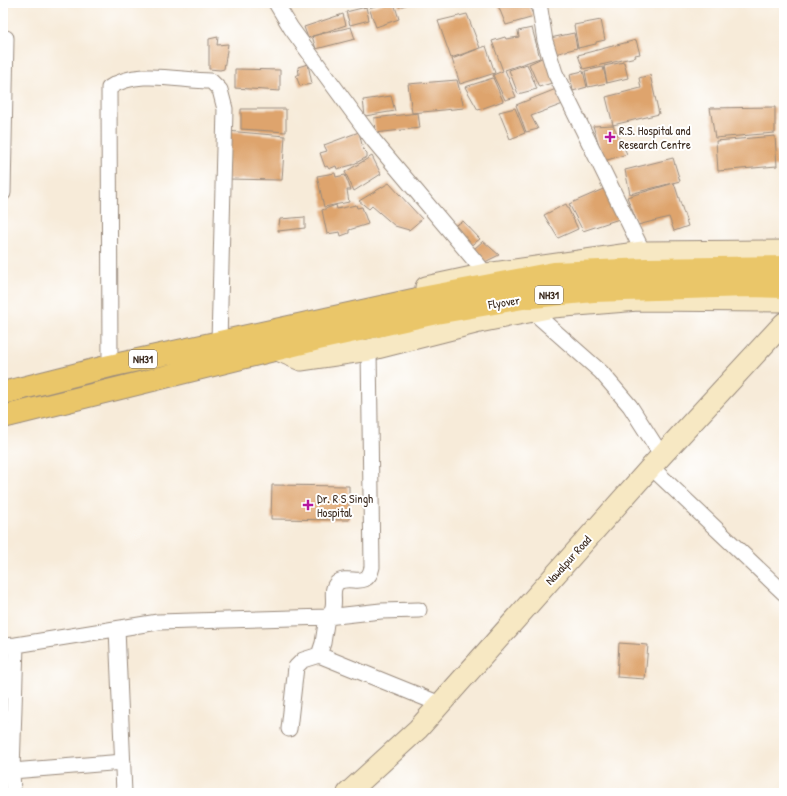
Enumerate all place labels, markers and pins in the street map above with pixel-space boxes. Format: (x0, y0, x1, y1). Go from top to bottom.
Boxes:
place label: R.S. Hospital and Research Centre (619, 122, 691, 153)
marker: R.S. Hospital and Research Centre (604, 131, 616, 143)
place label: Dr. R S Singh Hospital (317, 490, 373, 521)
marker: Dr. R S Singh Hospital (302, 499, 314, 511)

